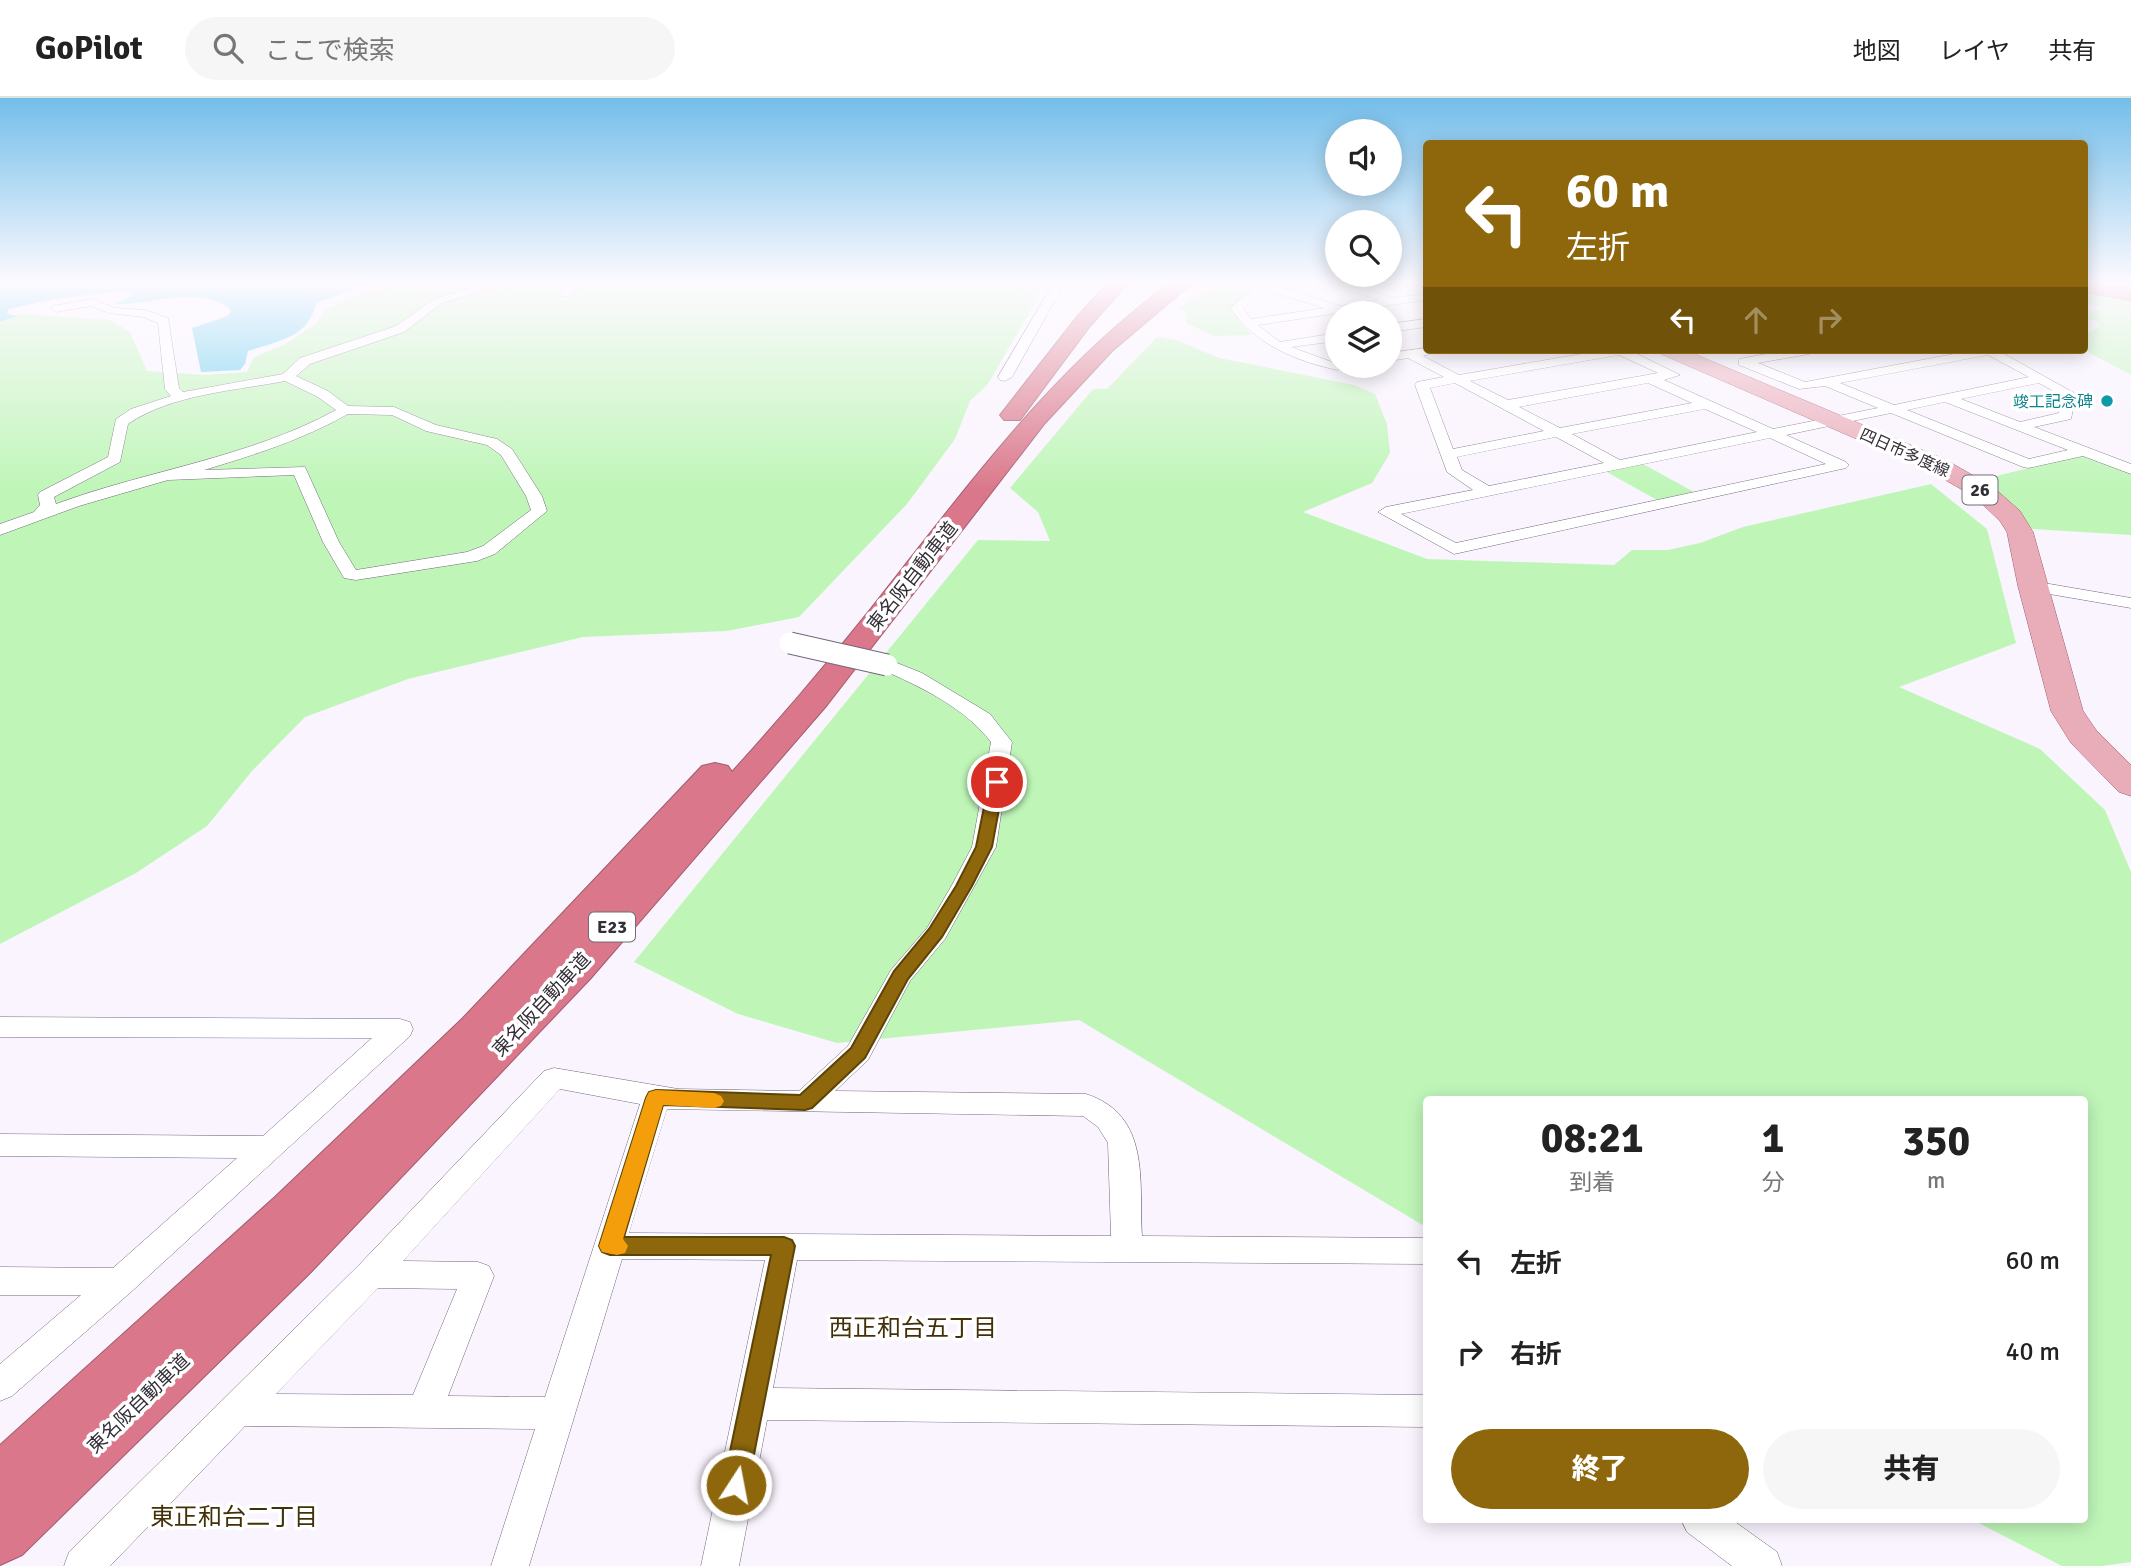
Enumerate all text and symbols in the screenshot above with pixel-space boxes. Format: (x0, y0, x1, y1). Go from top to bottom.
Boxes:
search box (185, 17, 675, 80)
text: GoPilot (35, 28, 143, 69)
icon: search (209, 29, 247, 67)
text: ここで検索 (265, 35, 395, 67)
text: 地図 (1853, 36, 1901, 66)
text: レイヤ (1939, 36, 2010, 66)
text: 共有 (2048, 36, 2096, 66)
map controls (1325, 119, 1402, 378)
button: sound (1325, 119, 1402, 196)
text: 60 m (1566, 161, 1669, 221)
icon: left (1451, 168, 1542, 259)
button: search (1325, 210, 1402, 287)
text: 左折 (1566, 228, 1630, 267)
button: layers (1325, 301, 1402, 378)
icon: left (1664, 301, 1702, 339)
icon: ahead (1737, 301, 1775, 339)
icon: right (1810, 301, 1848, 339)
place label: 竣工記念碑 (2013, 392, 2093, 412)
marker: 竣工記念碑 (2099, 393, 2115, 409)
street label: 四日市多度線 (1857, 424, 1953, 482)
road number: 26 (1962, 476, 1997, 504)
street label: 東名阪自動車道 (862, 517, 963, 636)
pin (967, 752, 1027, 812)
icon: arrive (978, 763, 1016, 801)
road number: E23 (589, 912, 635, 942)
street label: 東名阪自動車道 (488, 948, 596, 1062)
text: 08:21 (1541, 1113, 1644, 1164)
text: 1 (1762, 1113, 1784, 1164)
text: 350 (1902, 1116, 1970, 1167)
text: m (1927, 1166, 1945, 1195)
text: 到着 (1569, 1168, 1615, 1197)
text: 分 (1762, 1168, 1785, 1197)
icon: left (1451, 1242, 1489, 1280)
text: 60 m (2005, 1245, 2060, 1277)
text: 左折 (1510, 1248, 1562, 1280)
district label: 西正和台五丁目 (829, 1313, 997, 1343)
icon: right (1451, 1333, 1489, 1371)
text: 40 m (2005, 1336, 2060, 1368)
text: 右折 (1510, 1339, 1562, 1371)
street label: 東名阪自動車道 (83, 1349, 195, 1459)
button: 終了 (1451, 1429, 1749, 1509)
button: 共有 (1763, 1429, 2060, 1509)
position arrow (699, 1448, 773, 1522)
district label: 東正和台二丁目 (150, 1502, 318, 1532)

